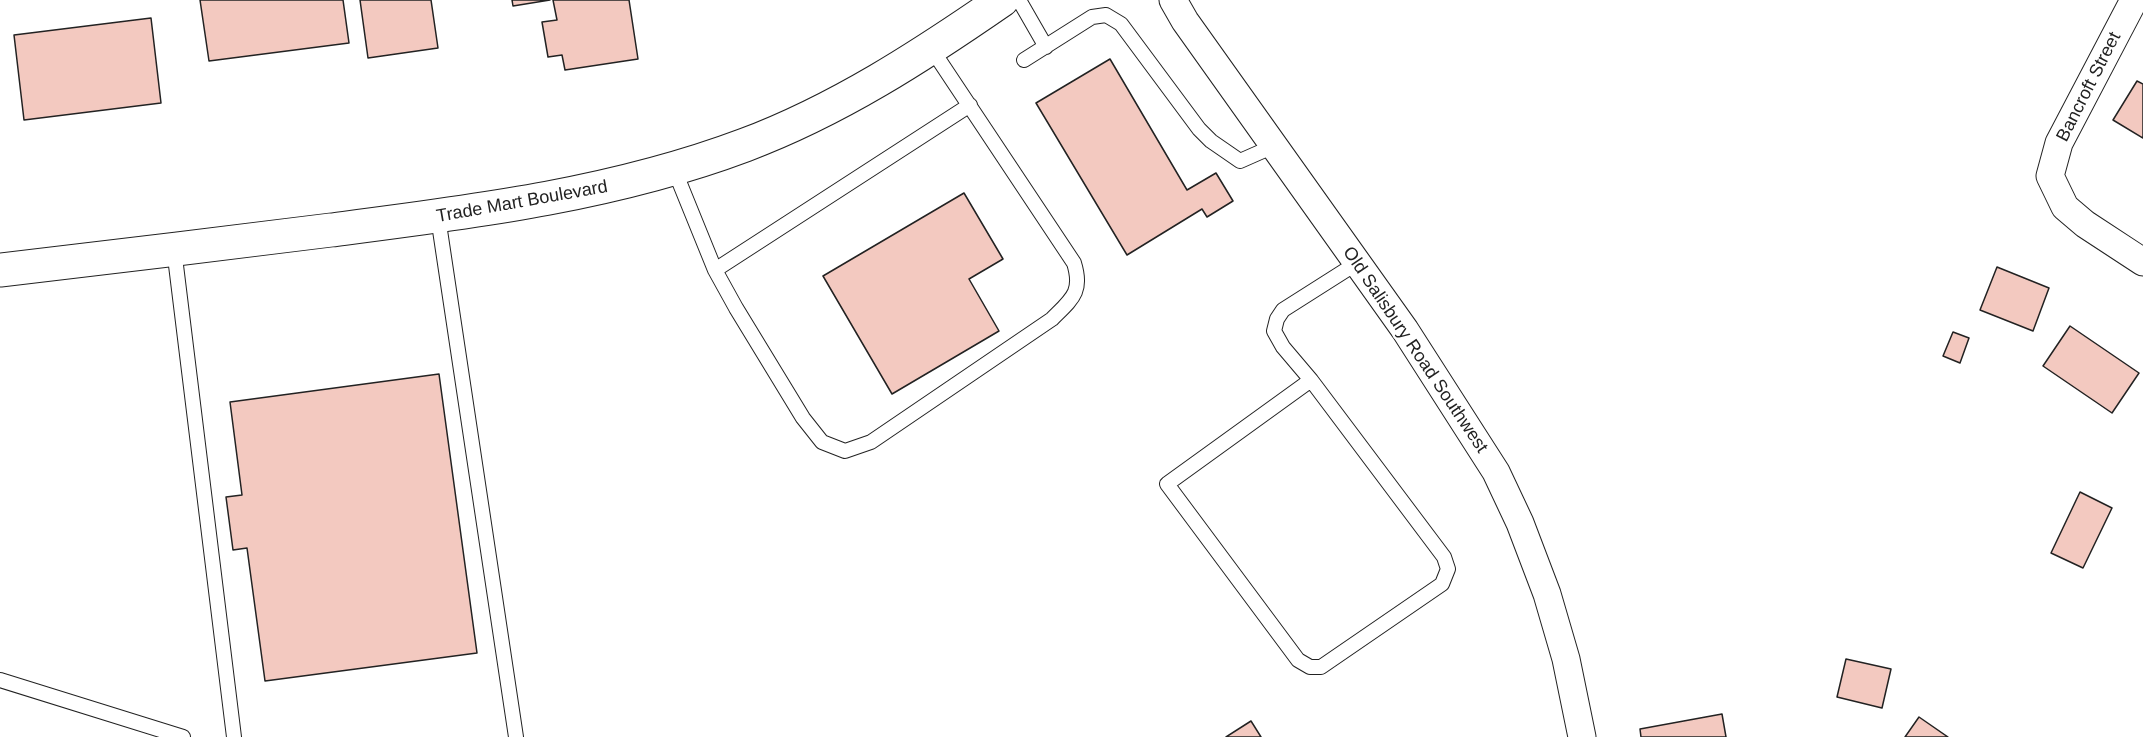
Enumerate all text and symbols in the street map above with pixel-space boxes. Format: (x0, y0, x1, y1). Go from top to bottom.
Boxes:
street label: Bancroft Street (2052, 29, 2126, 145)
street label: Trade Mart Boulevard (435, 176, 609, 228)
street label: Old Salisbury Road Southwest (1338, 243, 1492, 457)

